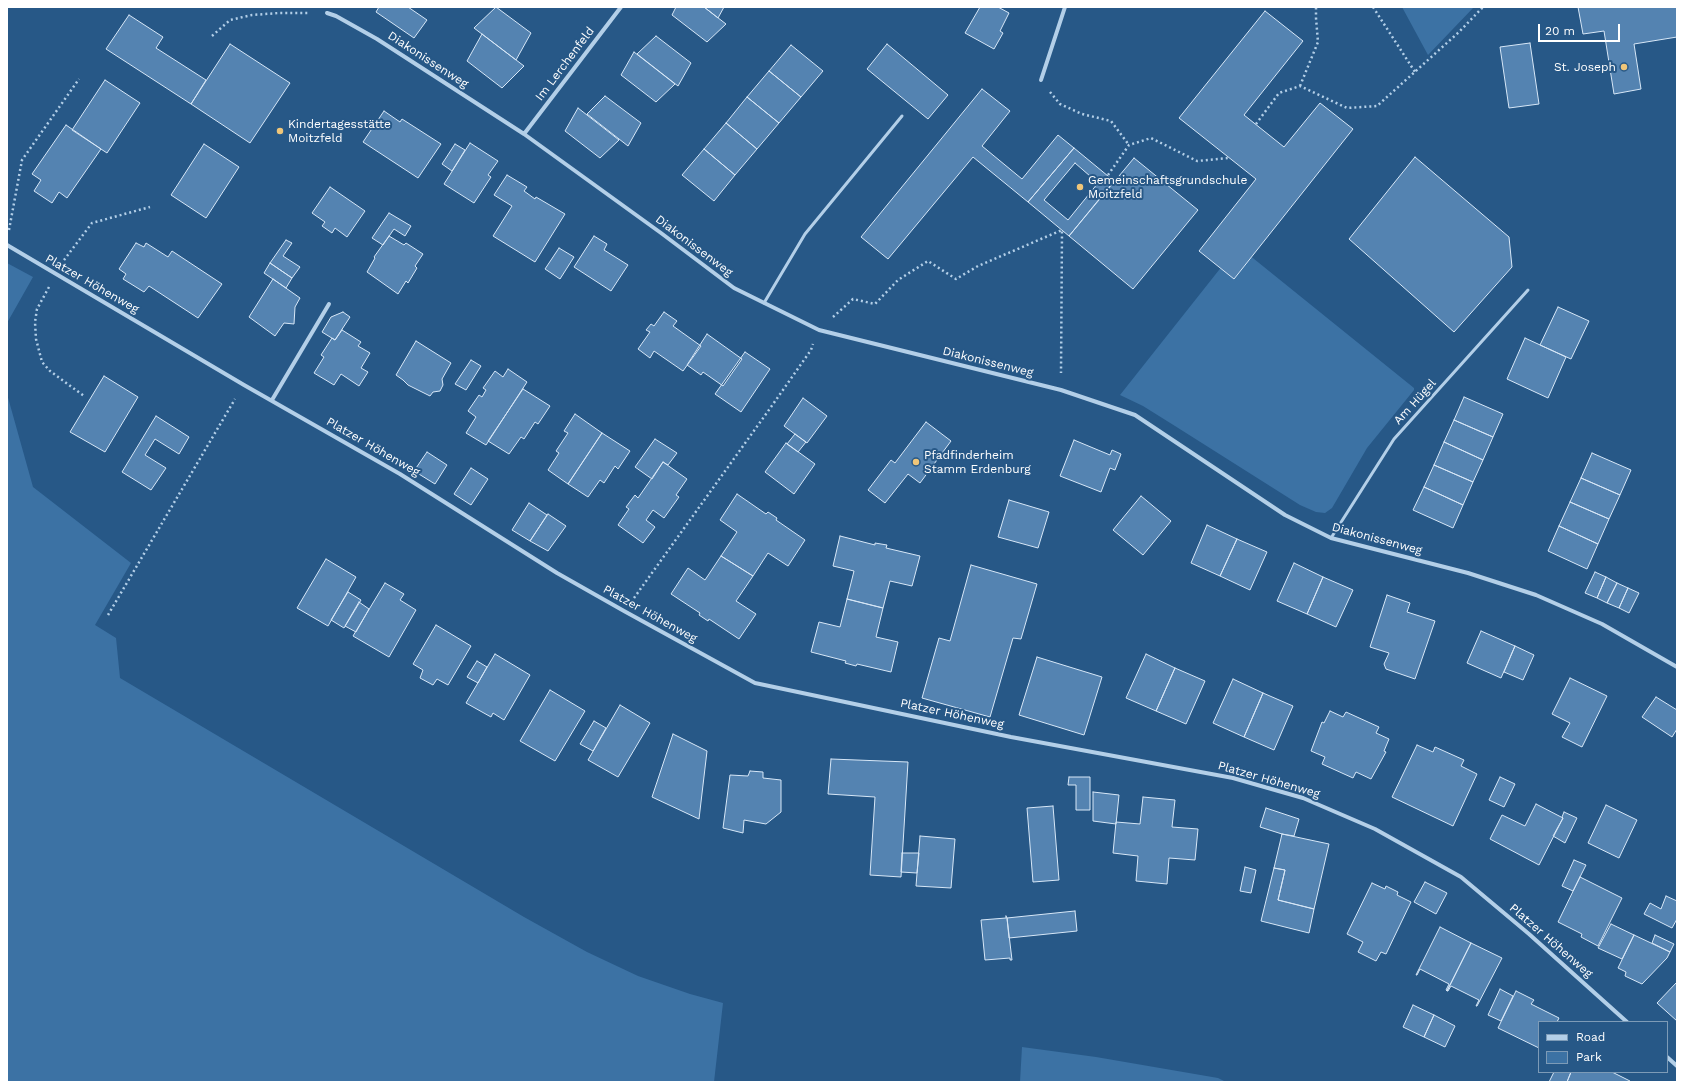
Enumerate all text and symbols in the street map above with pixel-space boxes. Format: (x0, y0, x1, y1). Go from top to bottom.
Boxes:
scale bar (1540, 16, 1622, 42)
street label: Im Lerchenfeld (533, 24, 597, 104)
text: 20 m (1545, 24, 1575, 38)
street label: Diakonissenweg (385, 29, 471, 91)
place label: St. Joseph (1554, 60, 1616, 74)
marker: St. Joseph (1619, 62, 1629, 72)
place label: Kindertagesstätte Moitzfeld (288, 117, 391, 145)
marker: Kindertagesstätte Moitzfeld (275, 126, 285, 136)
place label: Gemeinschaftsgrundschule Moitzfeld (1088, 173, 1247, 201)
marker: Gemeinschaftsgrundschule Moitzfeld (1075, 182, 1085, 192)
street label: Diakonissenweg (653, 212, 735, 280)
street label: Platzer Höhenweg (43, 251, 141, 317)
street label: Diakonissenweg (941, 344, 1035, 380)
street label: Am Hügel (1391, 376, 1439, 428)
street label: Platzer Höhenweg (324, 414, 422, 480)
place label: Pfadfinderheim Stamm Erdenburg (924, 448, 1031, 476)
marker: Pfadfinderheim Stamm Erdenburg (911, 457, 921, 467)
street label: Diakonissenweg (1330, 520, 1424, 558)
street label: Platzer Höhenweg (600, 582, 700, 646)
street label: Platzer Höhenweg (899, 696, 1005, 732)
street label: Platzer Höhenweg (1216, 759, 1322, 801)
street label: Platzer Höhenweg (1506, 901, 1596, 981)
legend (1538, 1021, 1668, 1073)
text: Road (1576, 1030, 1605, 1044)
text: Park (1576, 1050, 1602, 1064)

